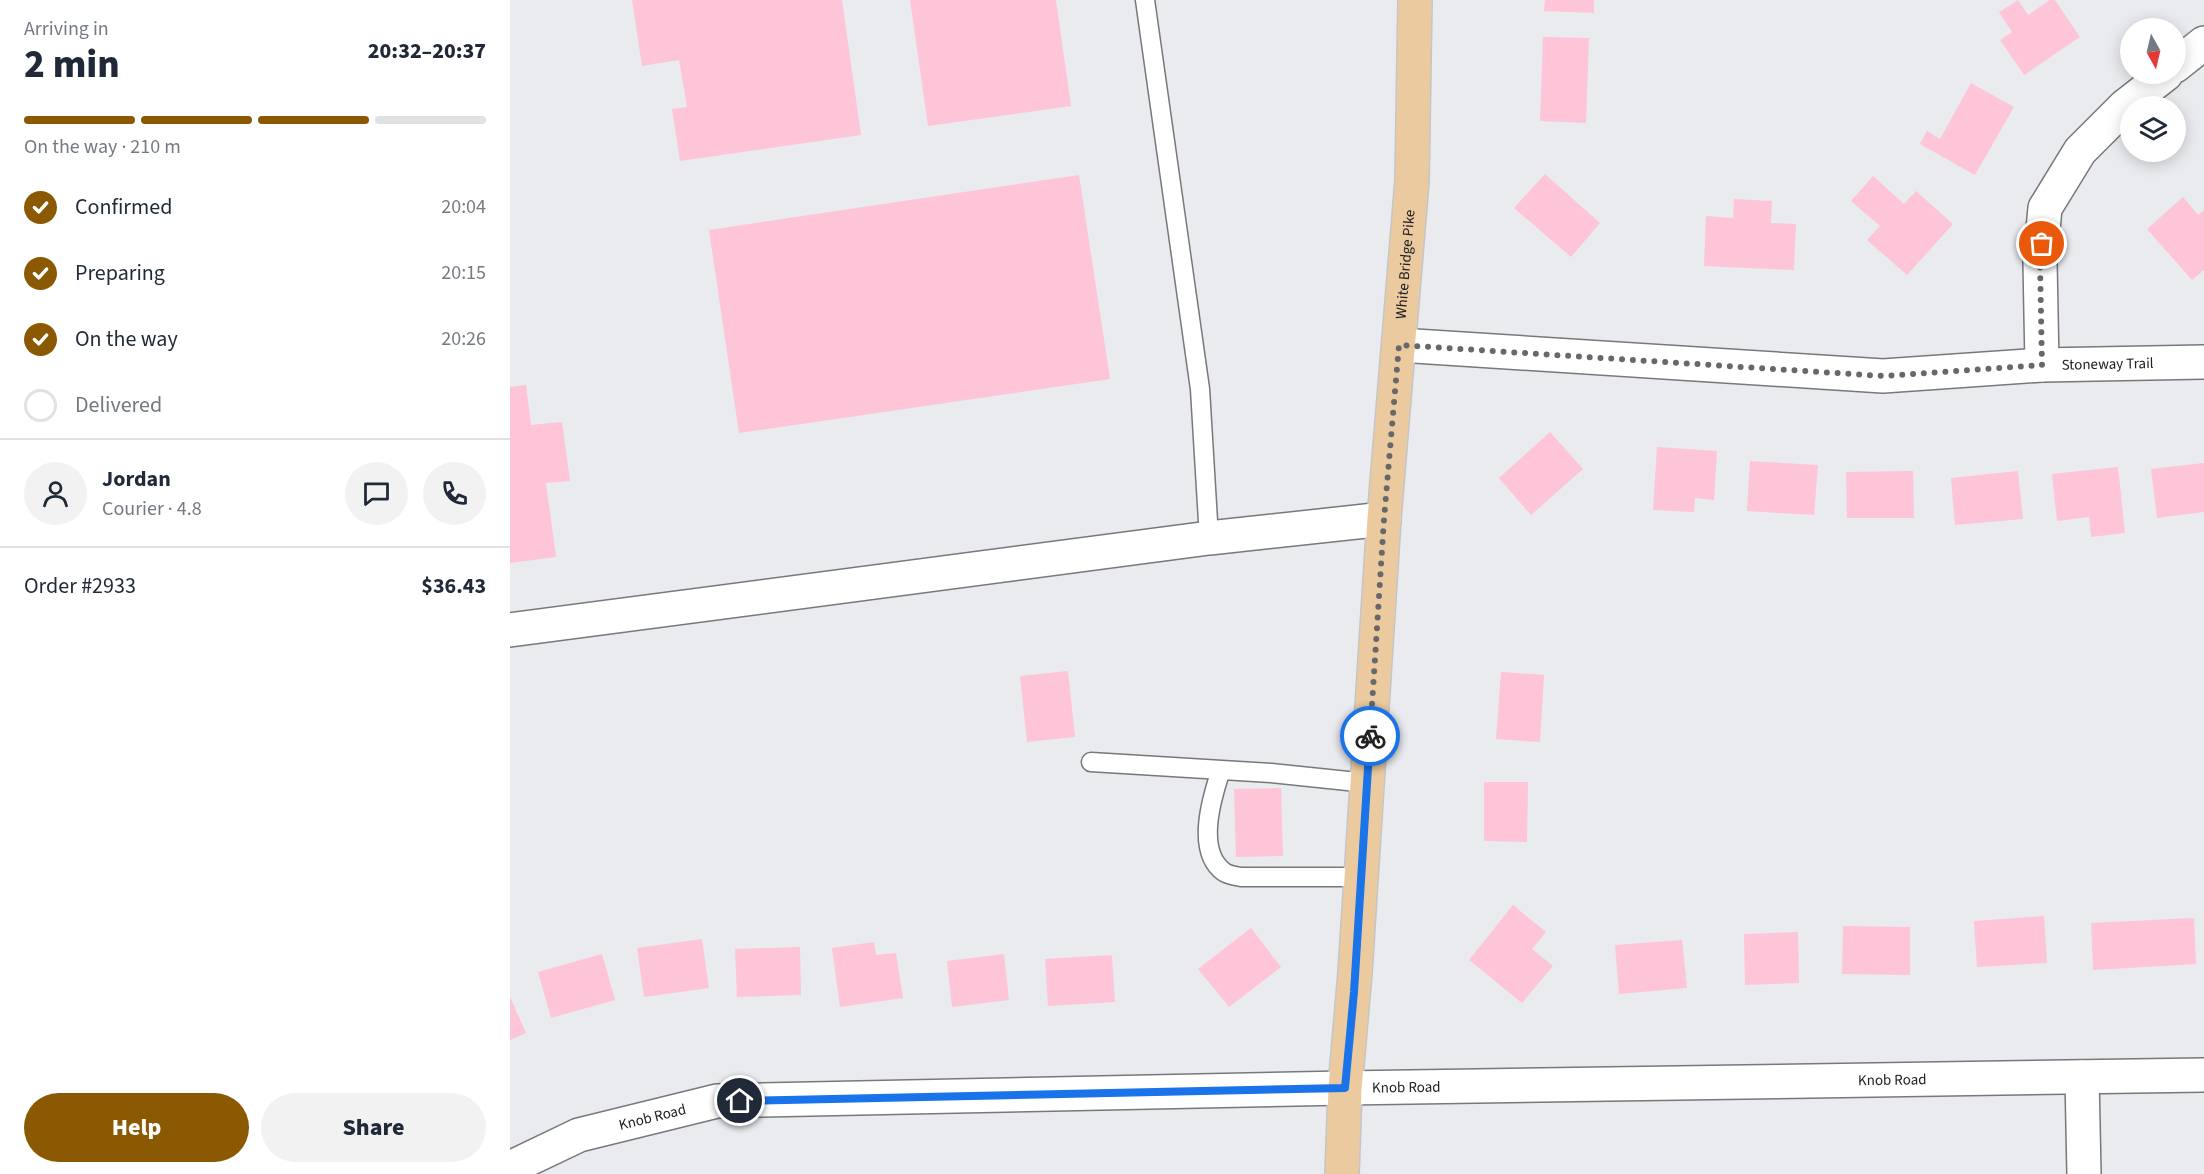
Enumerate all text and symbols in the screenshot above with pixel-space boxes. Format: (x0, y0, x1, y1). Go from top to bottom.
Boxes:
text: Arriving in (24, 15, 109, 43)
north arrow (2120, 18, 2186, 84)
map controls (2120, 18, 2186, 162)
text: 20:32–20:37 (368, 35, 486, 67)
text: 2 min (24, 37, 120, 93)
button: layers (2120, 96, 2186, 162)
text: On the way · 210 m (24, 133, 181, 161)
icon: check (24, 191, 57, 224)
text: Confirmed (75, 191, 172, 223)
text: 20:04 (441, 193, 486, 221)
street label: White Bridge Pike (1391, 209, 1421, 320)
pin (2016, 218, 2067, 269)
icon: bag (2025, 227, 2058, 260)
icon: check (24, 257, 57, 290)
text: Preparing (75, 257, 165, 289)
text: 20:15 (441, 259, 486, 287)
icon: check (24, 323, 57, 356)
text: On the way (75, 323, 178, 355)
text: 20:26 (441, 325, 486, 353)
street label: Stoneway Trail (2061, 353, 2154, 376)
text: Delivered (75, 389, 162, 421)
button: person (24, 462, 87, 525)
button: chat (345, 462, 408, 525)
button: phone (423, 462, 486, 525)
text: Jordan (102, 463, 171, 495)
text: Courier · 4.8 (102, 495, 202, 523)
text: Order #2933 (24, 570, 136, 602)
text: $36.43 (421, 570, 486, 602)
courier (1340, 706, 1400, 766)
icon: bike (1354, 720, 1387, 753)
street label: Knob Road (1858, 1069, 1927, 1091)
pin (714, 1075, 765, 1126)
street label: Knob Road (1372, 1077, 1441, 1099)
icon: home (723, 1084, 756, 1117)
button: Help (24, 1093, 249, 1162)
button: Share (261, 1093, 486, 1162)
street label: Knob Road (617, 1099, 688, 1136)

